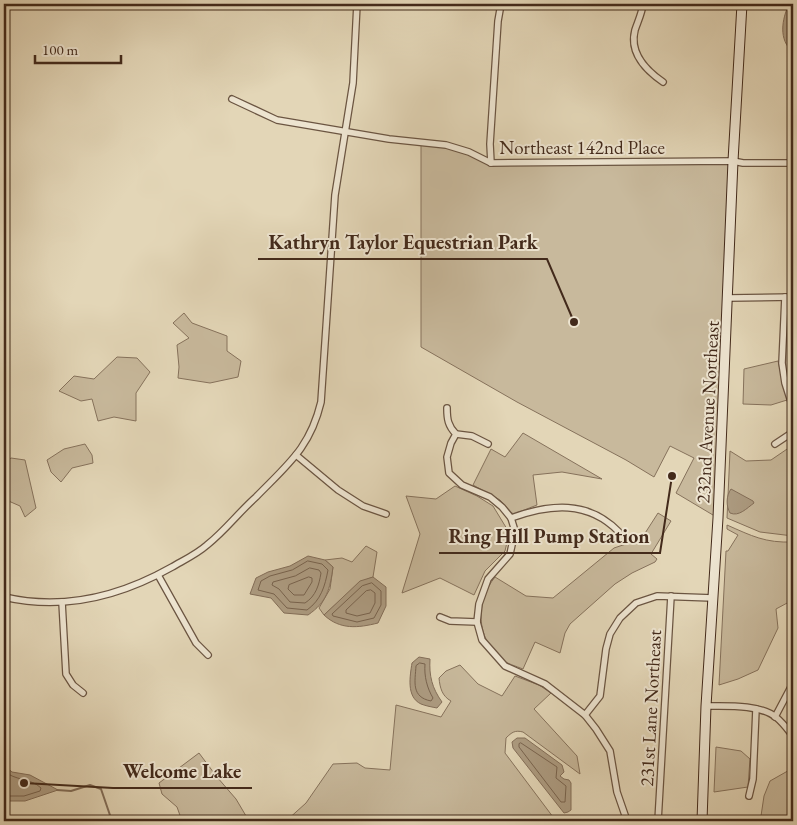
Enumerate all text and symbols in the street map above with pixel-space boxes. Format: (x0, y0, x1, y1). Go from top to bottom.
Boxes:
scale bar (35, 32, 121, 64)
text: 100 m (42, 40, 79, 59)
street label: Northeast 142nd Place (499, 135, 665, 160)
callout: Kathryn Taylor Equestrian Park (258, 224, 547, 259)
text: Kathryn Taylor Equestrian Park (268, 229, 539, 255)
street label: 232nd Avenue Northeast (690, 320, 725, 504)
callout: Ring Hill Pump Station (439, 518, 660, 553)
text: Ring Hill Pump Station (448, 523, 650, 549)
street label: 231st Lane Northeast (634, 629, 667, 787)
callout: Welcome Lake (113, 753, 252, 788)
text: Welcome Lake (123, 758, 241, 784)

